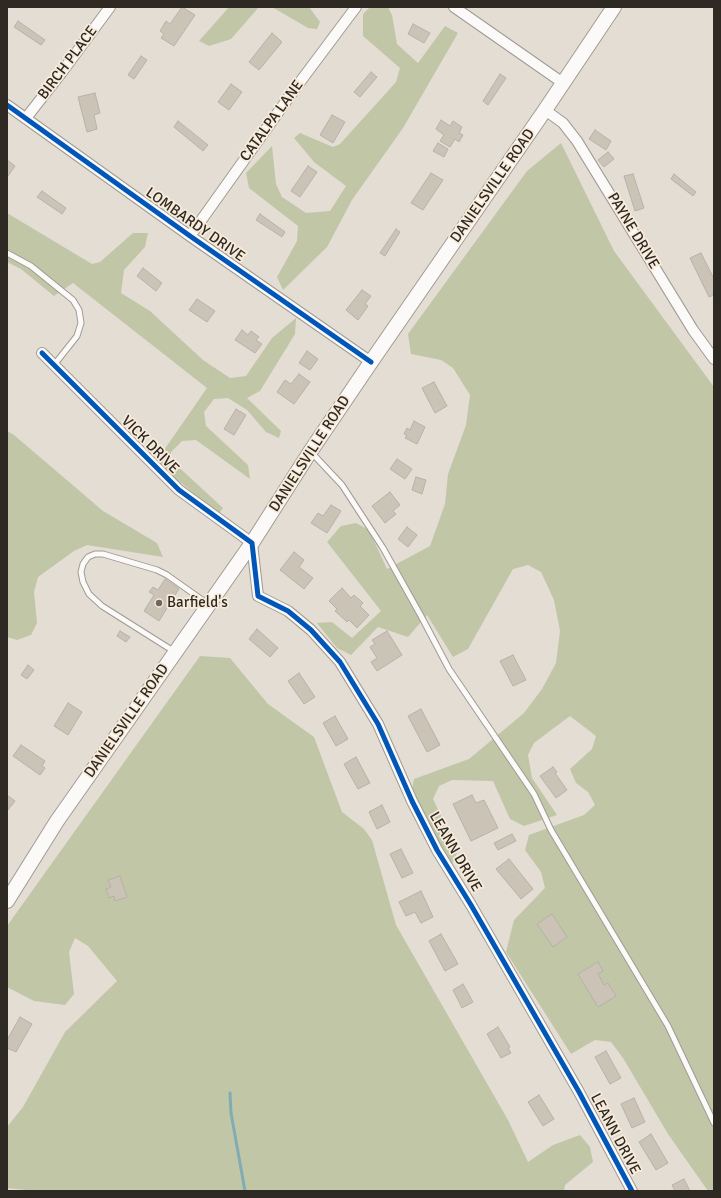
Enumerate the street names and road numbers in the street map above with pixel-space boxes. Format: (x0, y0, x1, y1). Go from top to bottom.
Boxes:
street label: BIRCH PLACE (34, 23, 102, 103)
street label: CATALPA LANE (236, 77, 308, 165)
street label: DANIELSVILLE ROAD (447, 126, 539, 246)
street label: LOMBARDY DRIVE (142, 184, 248, 266)
street label: PAYNE DRIVE (603, 190, 663, 272)
street label: DANIELSVILLE ROAD (266, 393, 354, 515)
street label: VICK DRIVE (117, 412, 183, 478)
street label: DANIELSVILLE ROAD (81, 661, 173, 781)
street label: LEANN DRIVE (425, 809, 485, 895)
street label: LEANN DRIVE (586, 1090, 644, 1178)

